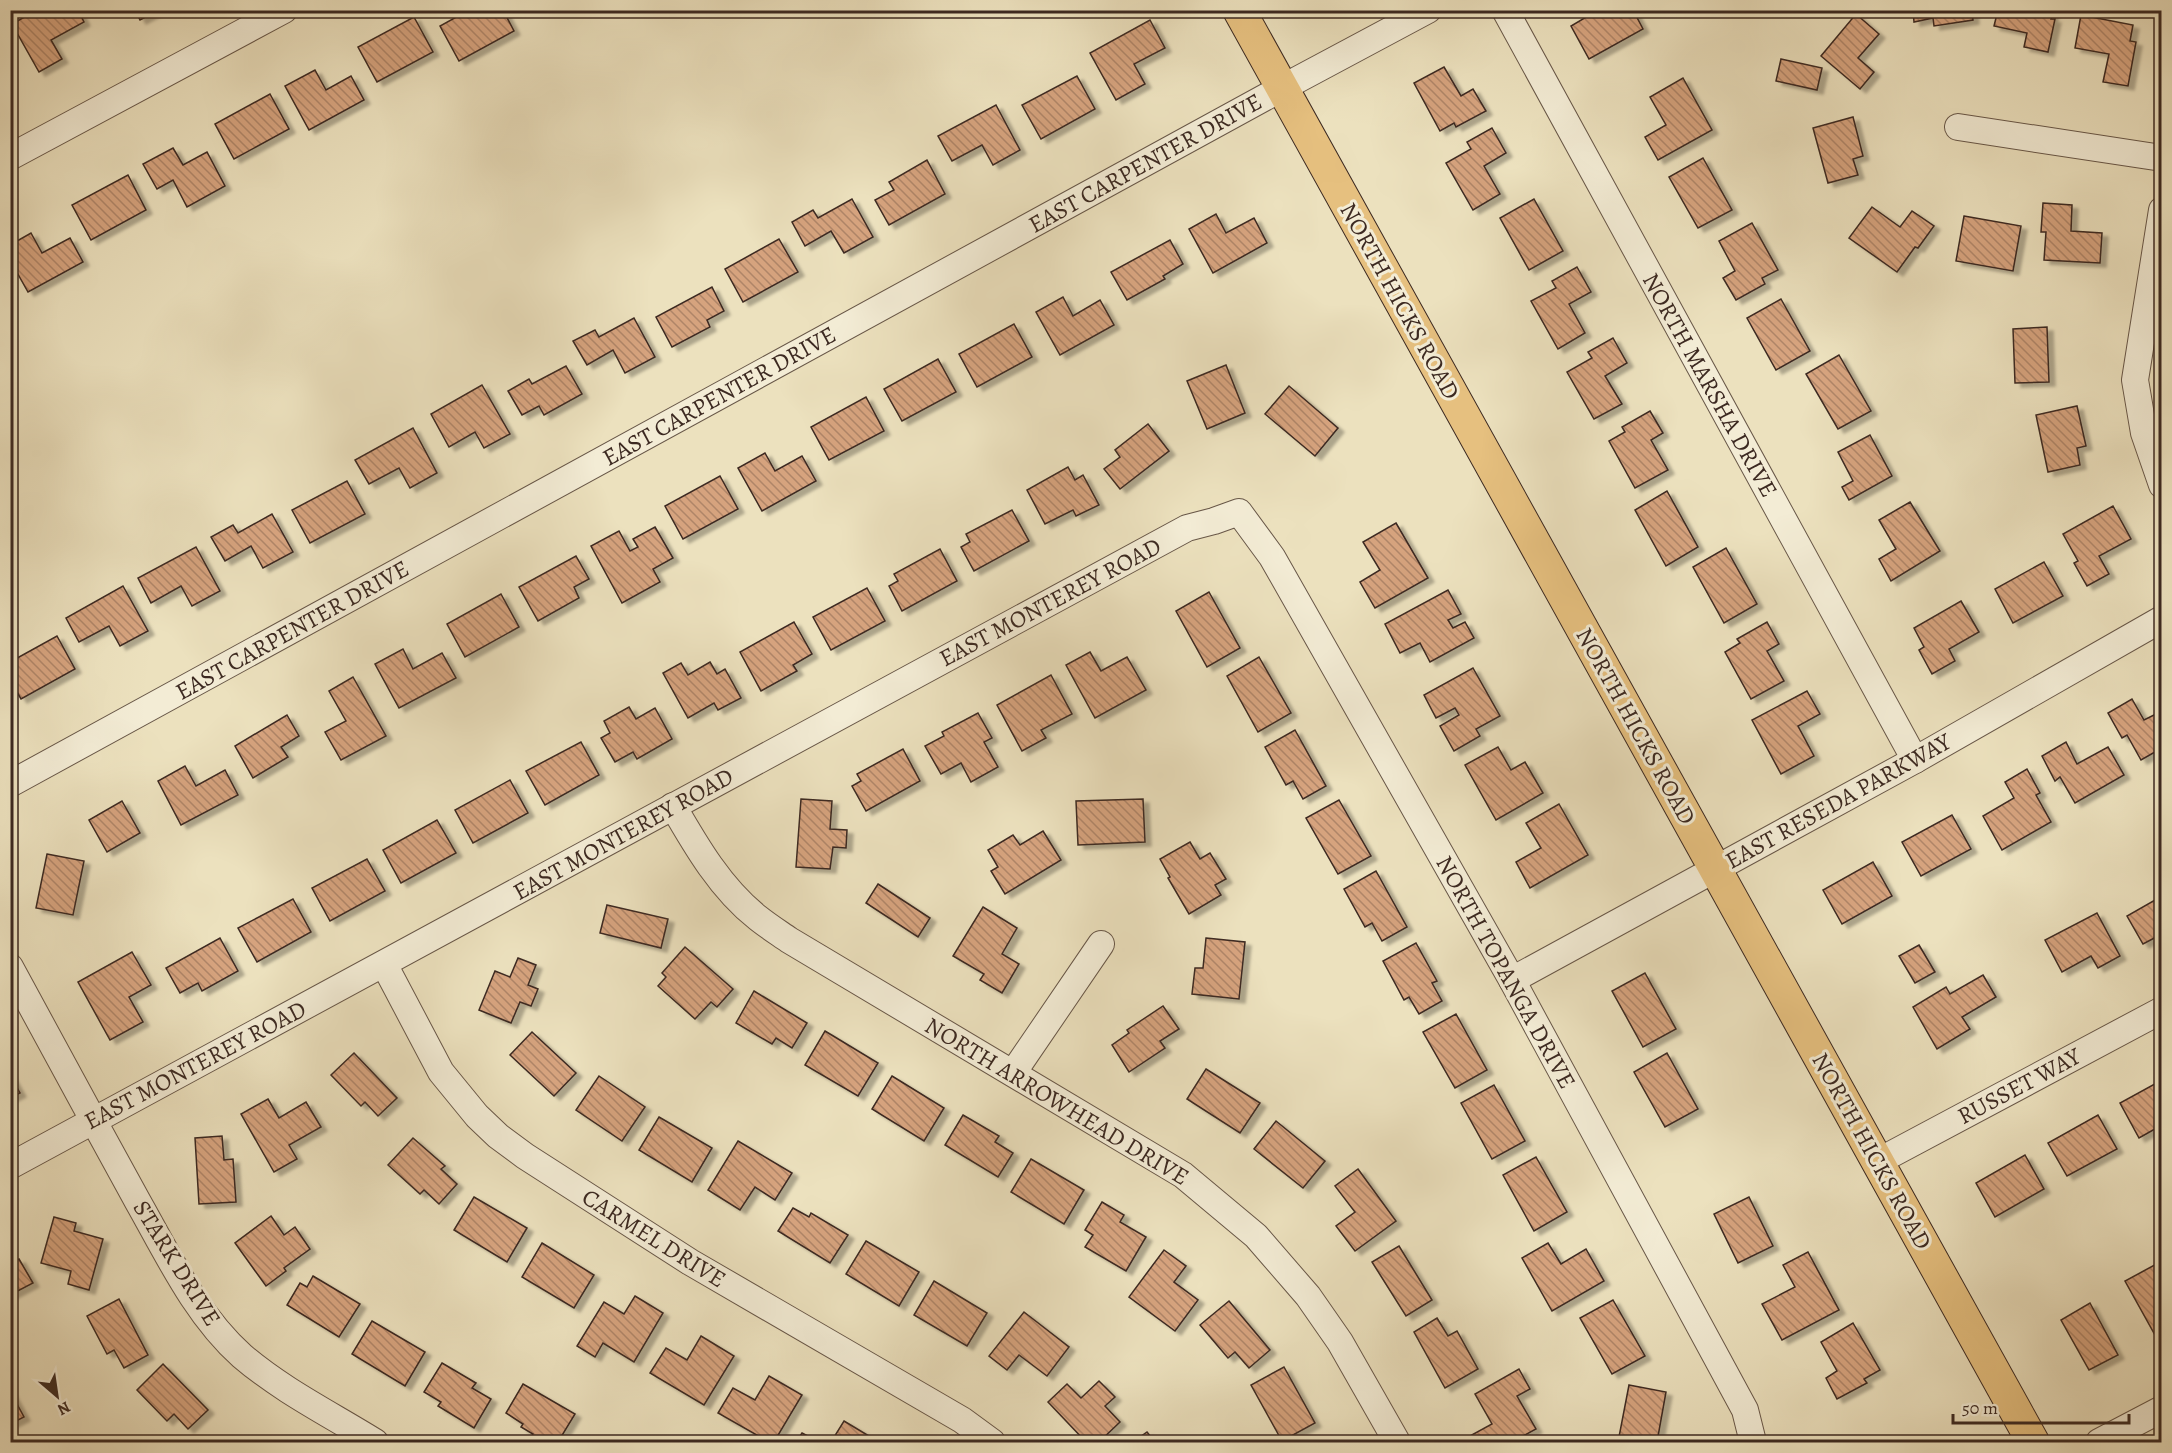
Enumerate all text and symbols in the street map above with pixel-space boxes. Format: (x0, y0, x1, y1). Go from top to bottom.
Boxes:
street label: EAST CARPENTER DRIVE (1022, 85, 1268, 241)
street label: NORTH HICKS ROAD (1333, 197, 1467, 405)
street label: NORTH MARSHA DRIVE (1635, 267, 1785, 503)
street label: EAST CARPENTER DRIVE (596, 318, 842, 474)
street label: EAST MONTEREY ROAD (933, 530, 1167, 674)
street label: EAST CARPENTER DRIVE (169, 552, 415, 708)
street label: NORTH HICKS ROAD (1569, 622, 1703, 830)
street label: EAST RESEDA PARKWAY (1719, 725, 1958, 876)
street label: EAST MONTEREY ROAD (507, 760, 739, 908)
street label: NORTH TOPANGA DRIVE (1429, 850, 1583, 1094)
street label: EAST MONTEREY ROAD (78, 993, 312, 1137)
street label: NORTH ARROWHEAD DRIVE (919, 1009, 1195, 1193)
street label: RUSSET WAY (1952, 1040, 2087, 1132)
street label: NORTH HICKS ROAD (1805, 1047, 1939, 1255)
street label: CARMEL DRIVE (576, 1181, 732, 1295)
street label: STARK DRIVE (126, 1194, 228, 1332)
north arrow (27, 1366, 87, 1426)
scale bar (1953, 1387, 2128, 1425)
text: N (53, 1396, 74, 1421)
text: 50 m (1962, 1396, 1998, 1420)

